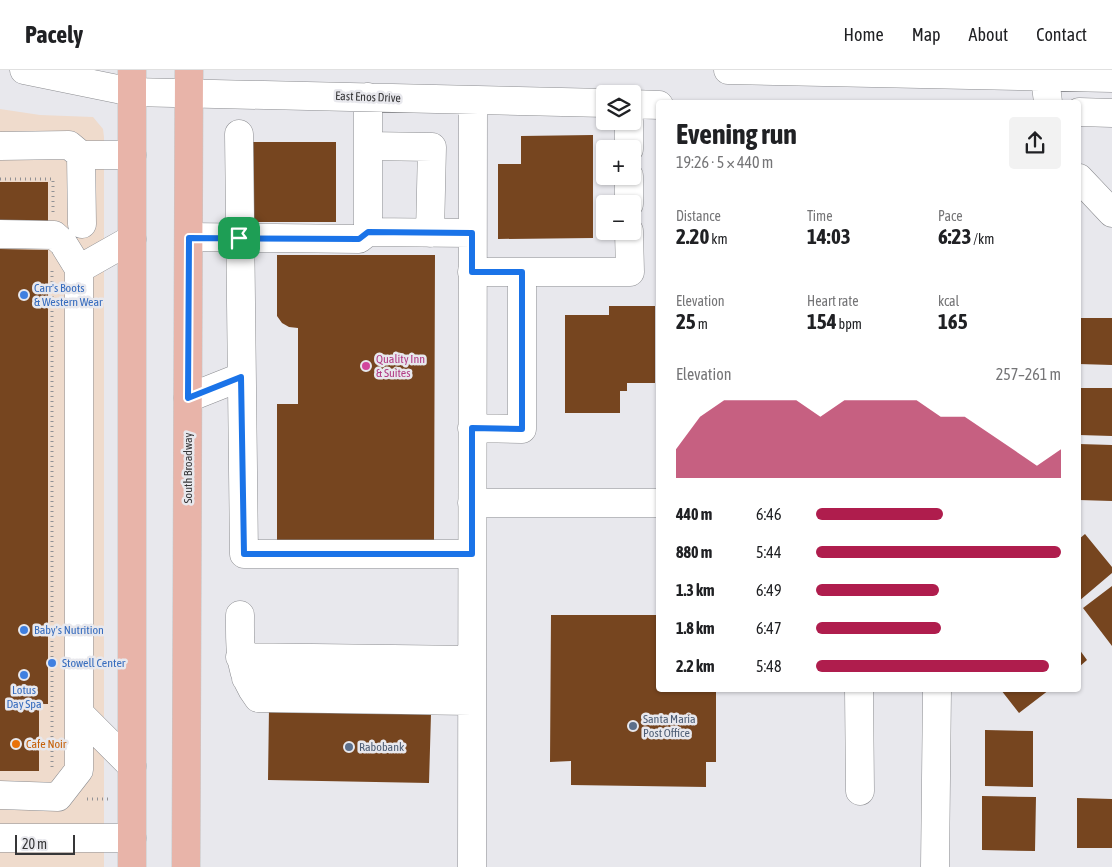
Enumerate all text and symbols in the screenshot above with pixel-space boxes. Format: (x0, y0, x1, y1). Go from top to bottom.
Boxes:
text: Pacely (25, 21, 83, 48)
text: Home (844, 24, 884, 45)
text: Map (912, 24, 941, 45)
text: About (969, 24, 1008, 45)
text: Contact (1036, 24, 1087, 45)
map controls (596, 85, 641, 240)
button: layers (596, 85, 641, 130)
street label: East Enos Drive (335, 89, 401, 105)
button: share (1009, 117, 1061, 169)
text: Evening run (676, 118, 797, 150)
button: + (596, 140, 641, 185)
text: 19:26 · 5 × 440 m (676, 153, 773, 171)
button: − (596, 195, 641, 240)
text: Distance (676, 208, 721, 224)
text: Time (807, 208, 833, 224)
text: Pace (938, 208, 963, 224)
pin (218, 217, 260, 259)
icon: arrive (225, 224, 253, 252)
text: 2.20 (676, 224, 709, 248)
text: 14:03 (807, 224, 851, 248)
text: 6:23 (938, 224, 971, 248)
text: km (709, 231, 728, 247)
text: /km (971, 231, 994, 247)
place label: Carr's Boots & Western Wear (34, 281, 103, 309)
marker: Carr's Boots & Western Wear (18, 289, 30, 301)
text: Elevation (676, 293, 725, 309)
text: Heart rate (807, 293, 859, 309)
text: kcal (938, 293, 959, 309)
text: 25 (676, 309, 696, 333)
text: 154 (807, 309, 837, 333)
text: 165 (938, 309, 968, 333)
text: m (696, 316, 708, 332)
text: bpm (837, 316, 862, 332)
place label: Quality Inn & Suites (376, 352, 425, 380)
marker: Quality Inn & Suites (360, 360, 372, 372)
text: Elevation (676, 365, 731, 383)
text: 257–261 m (996, 365, 1061, 383)
street label: South Broadway (181, 432, 195, 504)
text: 440 m (676, 505, 712, 523)
text: 6:46 (756, 505, 781, 523)
text: 880 m (676, 543, 712, 561)
text: 5:44 (756, 543, 781, 561)
text: 1.3 km (676, 581, 715, 599)
text: 6:49 (756, 581, 781, 599)
text: 1.8 km (676, 619, 715, 637)
text: 6:47 (756, 619, 781, 637)
place label: Baby's Nutrition (34, 623, 104, 637)
marker: Baby's Nutrition (18, 624, 30, 636)
place label: Stowell Center (62, 656, 126, 670)
marker: Stowell Center (46, 657, 58, 669)
text: 2.2 km (676, 657, 715, 675)
text: 5:48 (756, 657, 781, 675)
marker: Lotus Day Spa (18, 669, 30, 681)
place label: Lotus Day Spa (6, 683, 42, 711)
place label: Santa Maria Post Office (643, 712, 696, 740)
marker: Santa Maria Post Office (627, 720, 639, 732)
place label: Cafe Noir (26, 737, 67, 751)
marker: Cafe Noir (10, 738, 22, 750)
place label: Rabobank (359, 740, 405, 754)
marker: Rabobank (343, 741, 355, 753)
scale bar (15, 832, 75, 855)
text: 20 m (22, 836, 47, 852)

